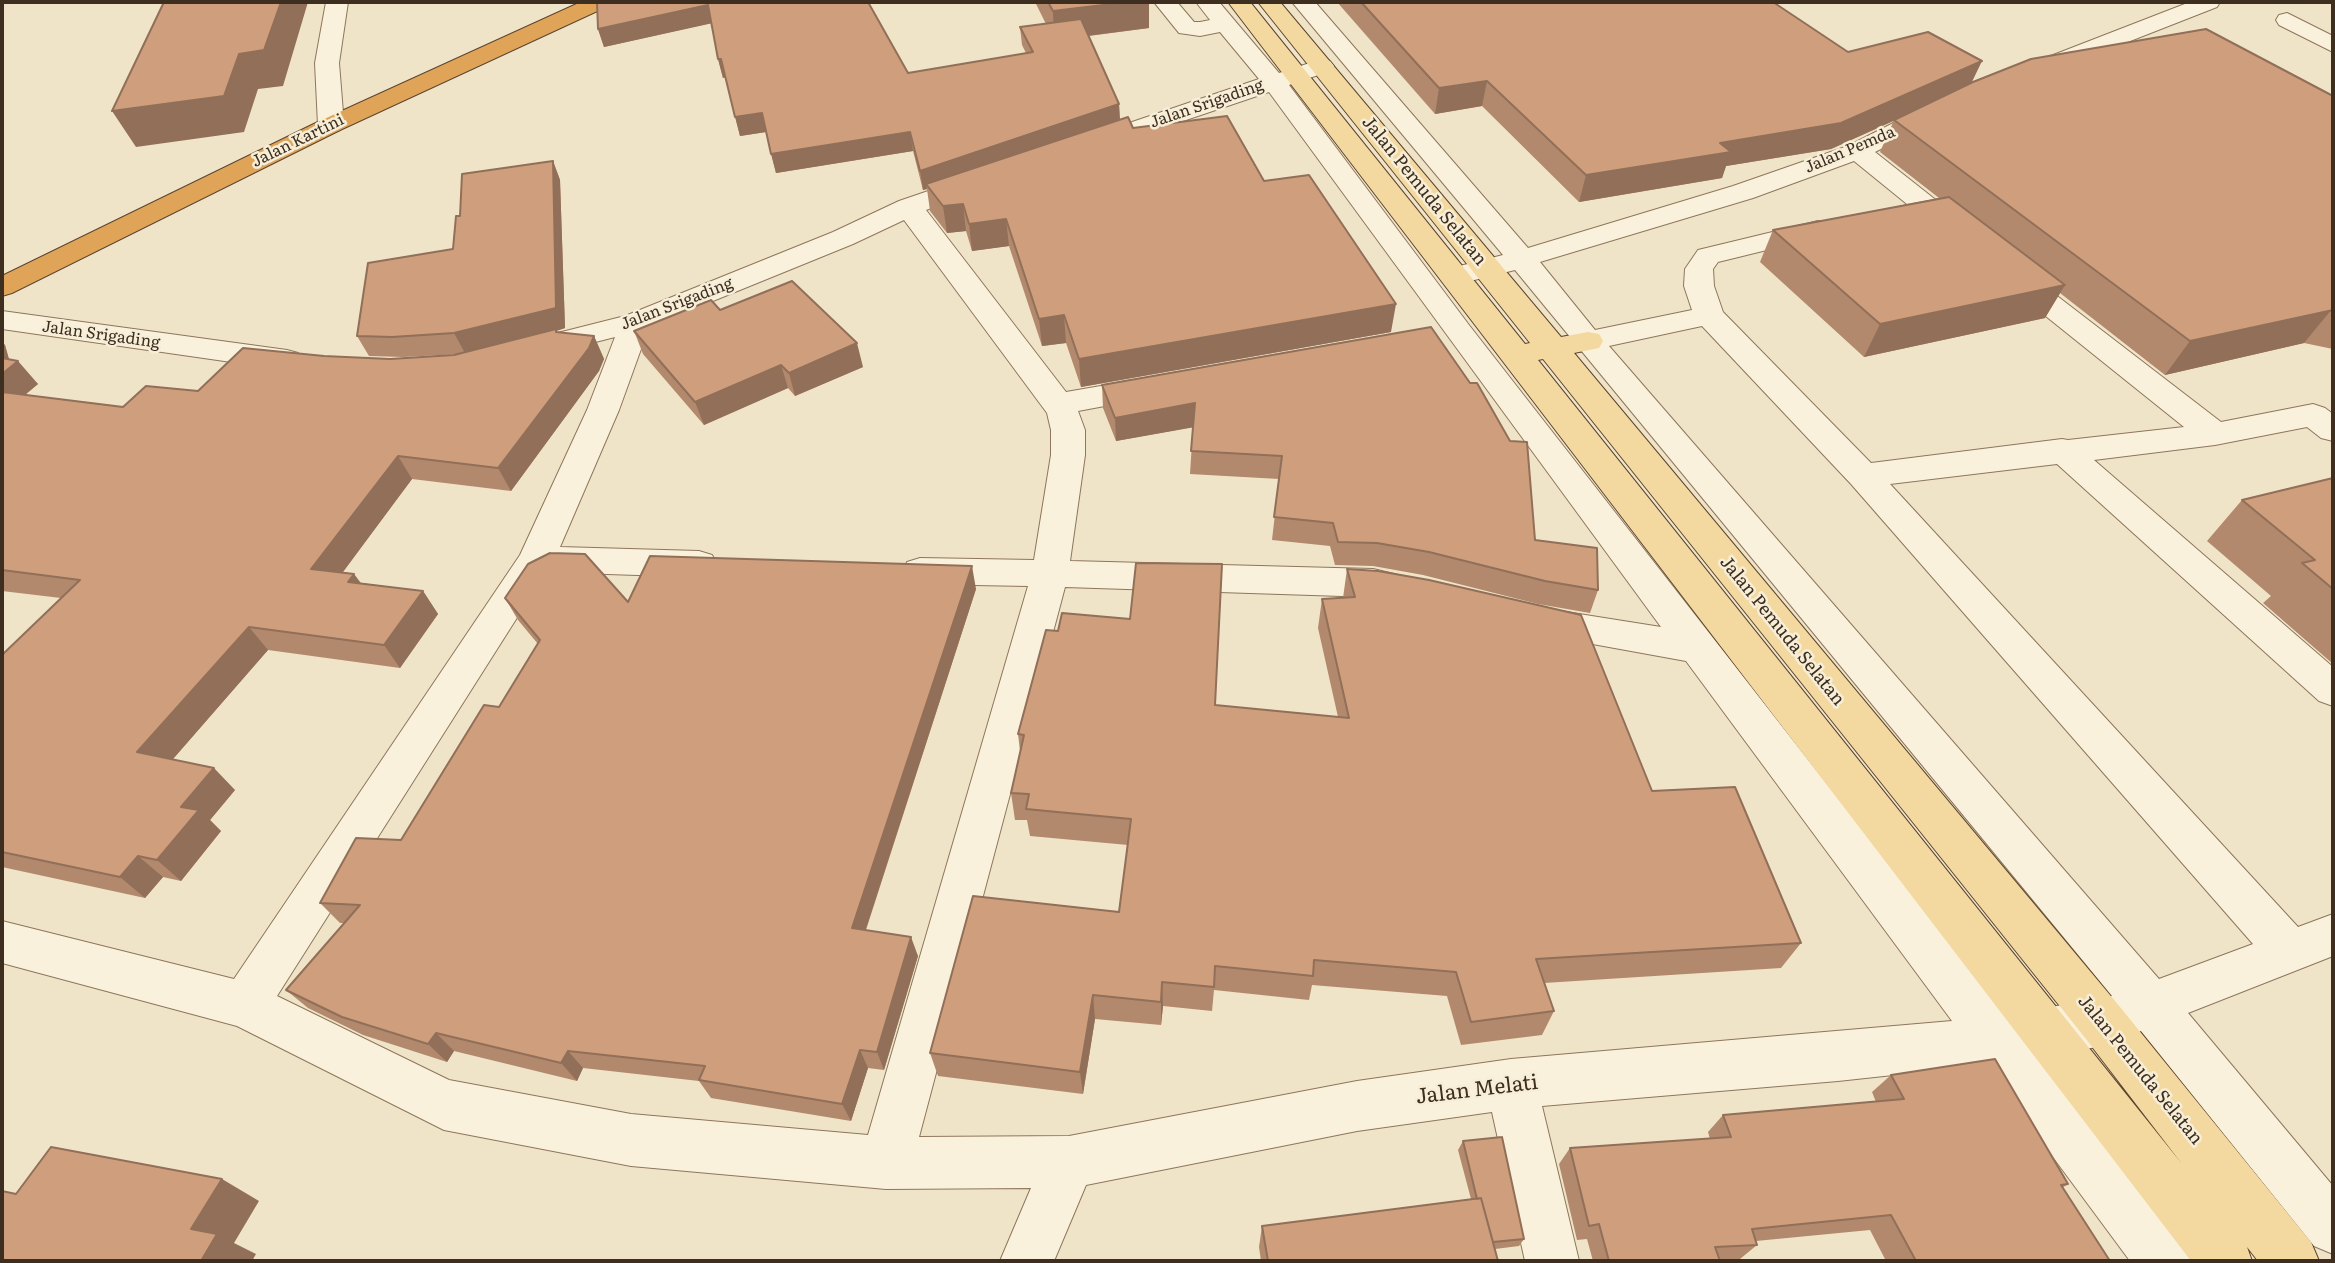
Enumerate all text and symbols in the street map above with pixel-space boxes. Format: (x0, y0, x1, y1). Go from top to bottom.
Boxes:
street label: Jalan Srigading (1148, 76, 1266, 132)
street label: Jalan Kartini (249, 110, 347, 172)
street label: Jalan Pemuda Selatan (1357, 112, 1491, 270)
street label: Jalan Pemda (1802, 122, 1898, 178)
street label: Jalan Srigading (618, 274, 736, 334)
street label: Jalan Srigading (41, 317, 161, 353)
street label: Jalan Pemuda Selatan (1715, 552, 1849, 710)
street label: Jalan Pemuda Selatan (2073, 991, 2207, 1149)
street label: Jalan Melati (1414, 1070, 1540, 1110)

